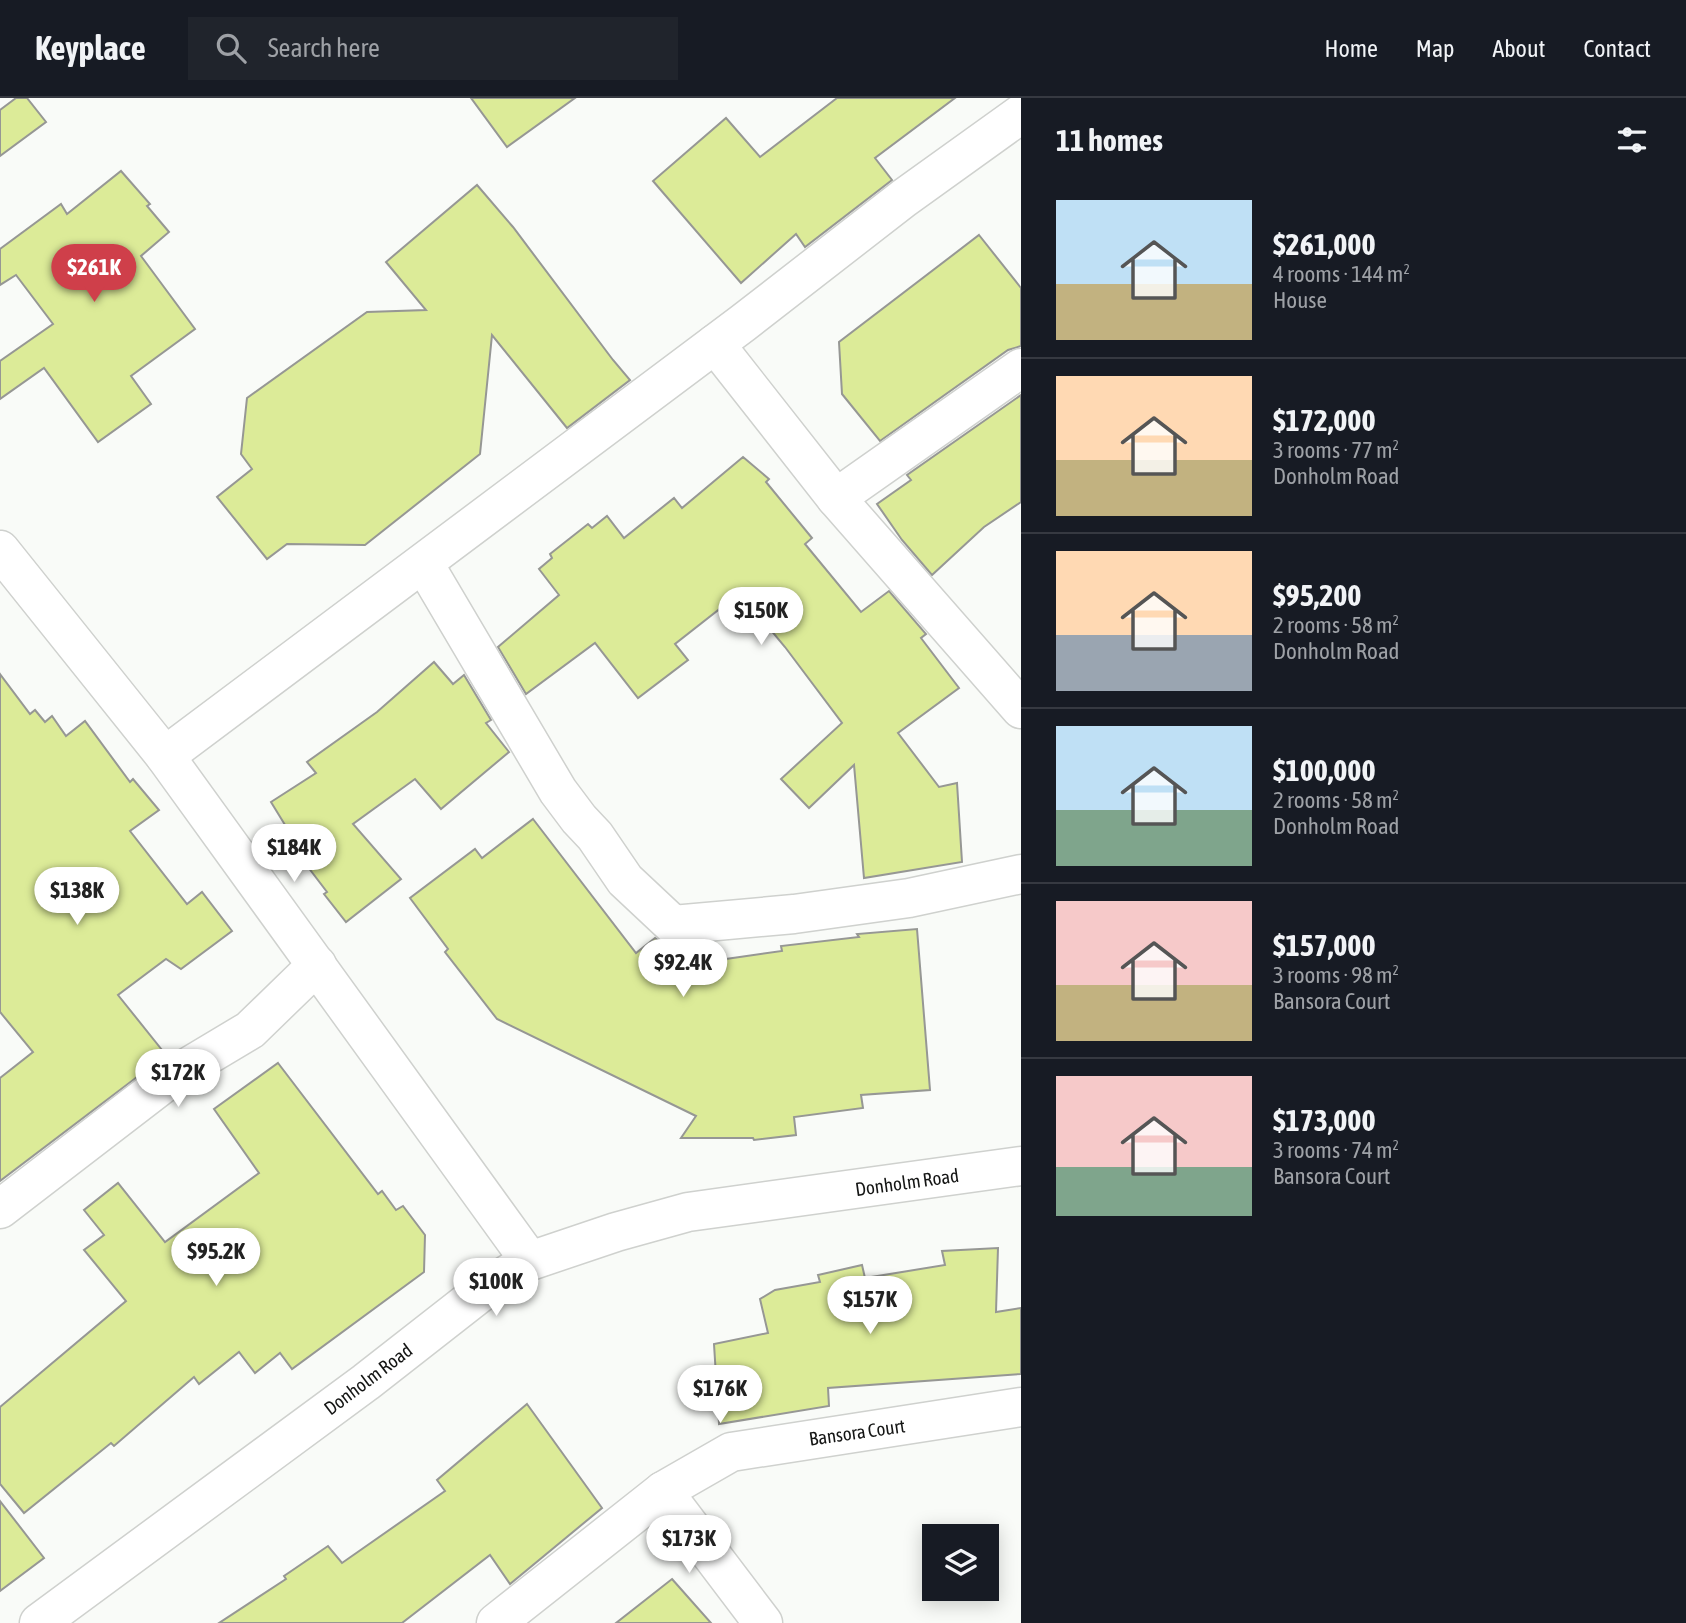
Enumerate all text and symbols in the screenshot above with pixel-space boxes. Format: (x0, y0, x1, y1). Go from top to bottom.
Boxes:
search box (188, 17, 678, 80)
text: Keyplace (35, 29, 146, 67)
icon: search (212, 29, 250, 67)
text: Search here (268, 33, 380, 63)
text: Home (1324, 35, 1378, 62)
text: Map (1416, 35, 1454, 62)
text: About (1492, 35, 1545, 62)
text: Contact (1583, 35, 1651, 62)
icon: filters (1613, 121, 1651, 159)
text: 11 homes (1056, 123, 1163, 157)
text: $261,000 (1273, 227, 1376, 261)
icon: home (1112, 228, 1196, 312)
pin: $261K (45, 244, 143, 304)
text: $261K (67, 254, 121, 280)
text: 4 rooms · 144 m² (1273, 261, 1410, 287)
text: House (1273, 287, 1327, 313)
text: $172,000 (1273, 403, 1376, 437)
icon: home (1112, 404, 1196, 488)
text: 3 rooms · 77 m² (1273, 437, 1399, 463)
text: Donholm Road (1273, 463, 1400, 489)
text: $95,200 (1273, 578, 1361, 612)
icon: home (1112, 579, 1196, 663)
pin: $150K (712, 588, 810, 647)
text: $150K (734, 597, 788, 623)
text: 2 rooms · 58 m² (1273, 612, 1399, 638)
text: Donholm Road (1273, 638, 1400, 664)
text: $100,000 (1273, 753, 1376, 787)
icon: home (1112, 754, 1196, 838)
text: 2 rooms · 58 m² (1273, 787, 1399, 813)
text: Donholm Road (1273, 813, 1400, 839)
pin: $184K (245, 824, 343, 884)
text: $184K (267, 834, 321, 860)
pin: $138K (28, 868, 126, 927)
text: $138K (50, 877, 104, 903)
text: $157,000 (1273, 928, 1376, 962)
icon: home (1112, 929, 1196, 1013)
pin: $92.4K (626, 940, 740, 999)
text: $92.4K (654, 949, 712, 975)
text: 3 rooms · 98 m² (1273, 962, 1399, 988)
text: Bansora Court (1273, 988, 1390, 1014)
pin: $172K (129, 1049, 227, 1109)
text: $172K (151, 1059, 205, 1085)
text: $173,000 (1273, 1103, 1376, 1137)
icon: home (1112, 1104, 1196, 1188)
text: 3 rooms · 74 m² (1273, 1137, 1399, 1163)
text: Bansora Court (1273, 1163, 1390, 1189)
street label: Donholm Road (854, 1164, 960, 1200)
pin: $95.2K (159, 1228, 273, 1288)
text: $95.2K (187, 1238, 245, 1264)
pin: $100K (447, 1258, 545, 1318)
text: $100K (469, 1268, 523, 1294)
pin: $157K (821, 1276, 919, 1336)
text: $157K (843, 1286, 897, 1312)
street label: Donholm Road (320, 1339, 416, 1419)
pin: $176K (671, 1366, 769, 1425)
text: $176K (693, 1375, 747, 1401)
street label: Bansora Court (807, 1414, 907, 1450)
pin: $173K (640, 1516, 738, 1575)
map controls (922, 1524, 999, 1601)
button: layers (922, 1524, 999, 1601)
text: $173K (662, 1525, 716, 1551)

